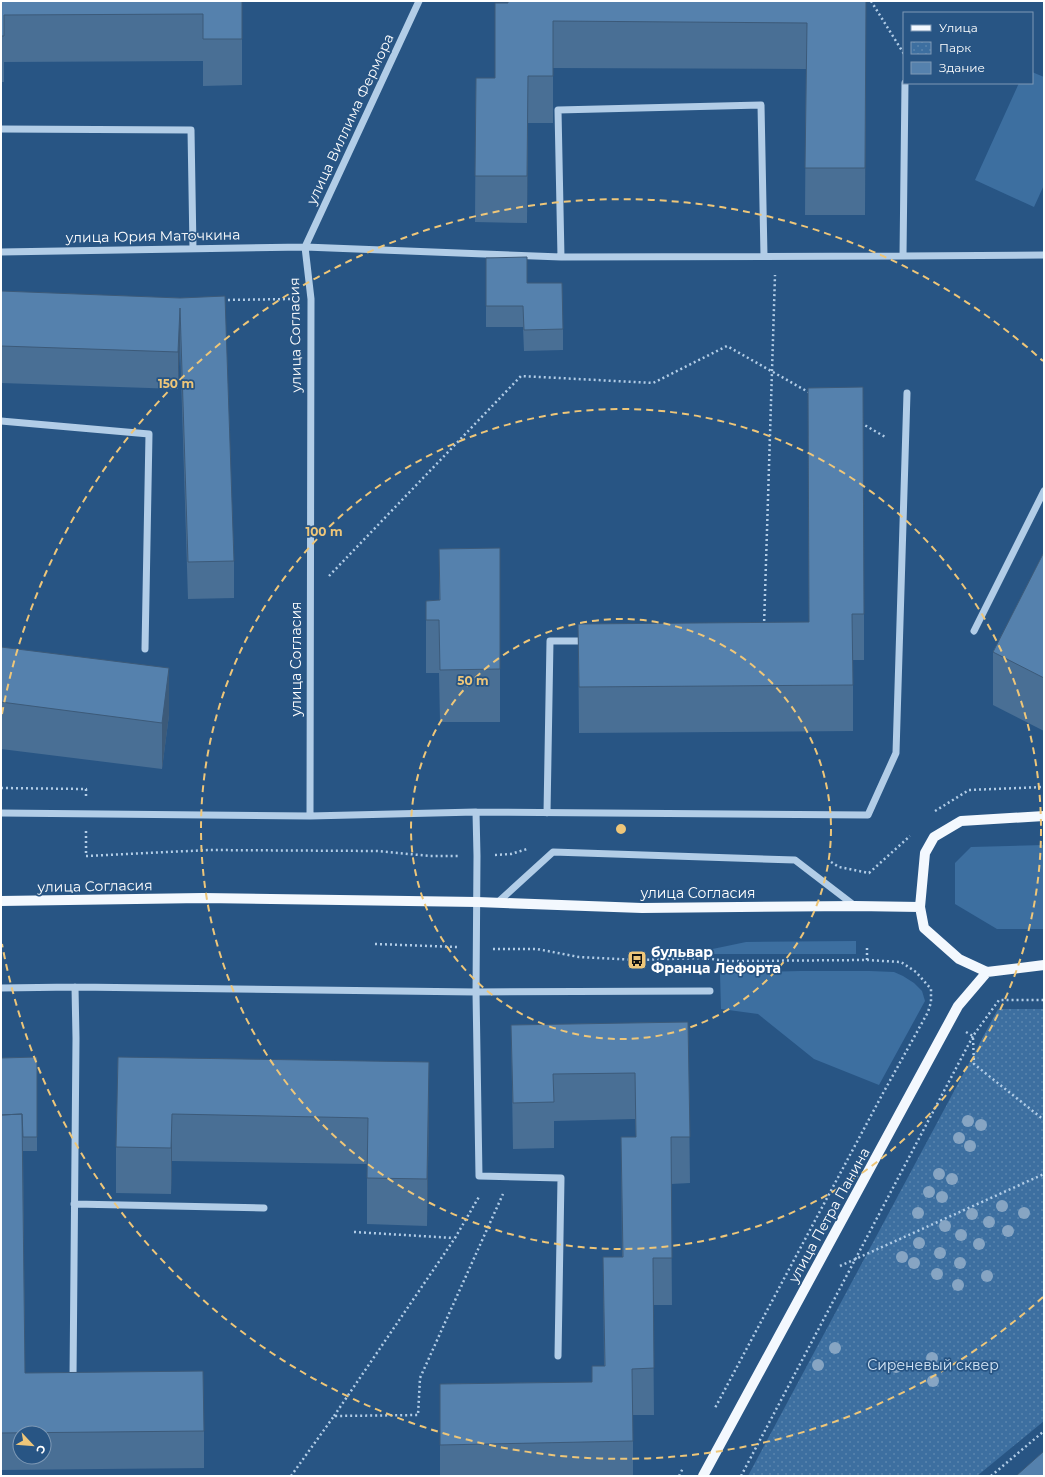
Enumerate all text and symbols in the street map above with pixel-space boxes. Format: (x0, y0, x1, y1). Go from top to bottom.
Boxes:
legend (903, 12, 1033, 84)
text: Улица (939, 20, 978, 35)
street label: улица Виллима Фермора (302, 31, 398, 208)
text: Парк (939, 40, 971, 55)
text: Здание (939, 60, 985, 75)
street label: улица Юрия Маточкина (65, 225, 240, 247)
street label: улица Согласия (285, 277, 305, 394)
text: 150 m (158, 376, 194, 391)
text: 100 m (306, 524, 342, 539)
street label: улица Согласия (287, 601, 305, 718)
text: 50 m (457, 673, 489, 688)
centre of rings (614, 822, 628, 836)
street label: улица Согласия (36, 876, 153, 896)
street label: улица Согласия (639, 884, 756, 902)
place label: бульвар Франца Лефорта (651, 943, 781, 977)
bus stop icon: бульвар Франца Лефорта (626, 949, 648, 971)
street label: улица Петра Панина (784, 1144, 874, 1287)
park label: Сиреневый сквер (867, 1356, 999, 1374)
north arrow (12, 1425, 52, 1465)
text: С (33, 1443, 49, 1456)

